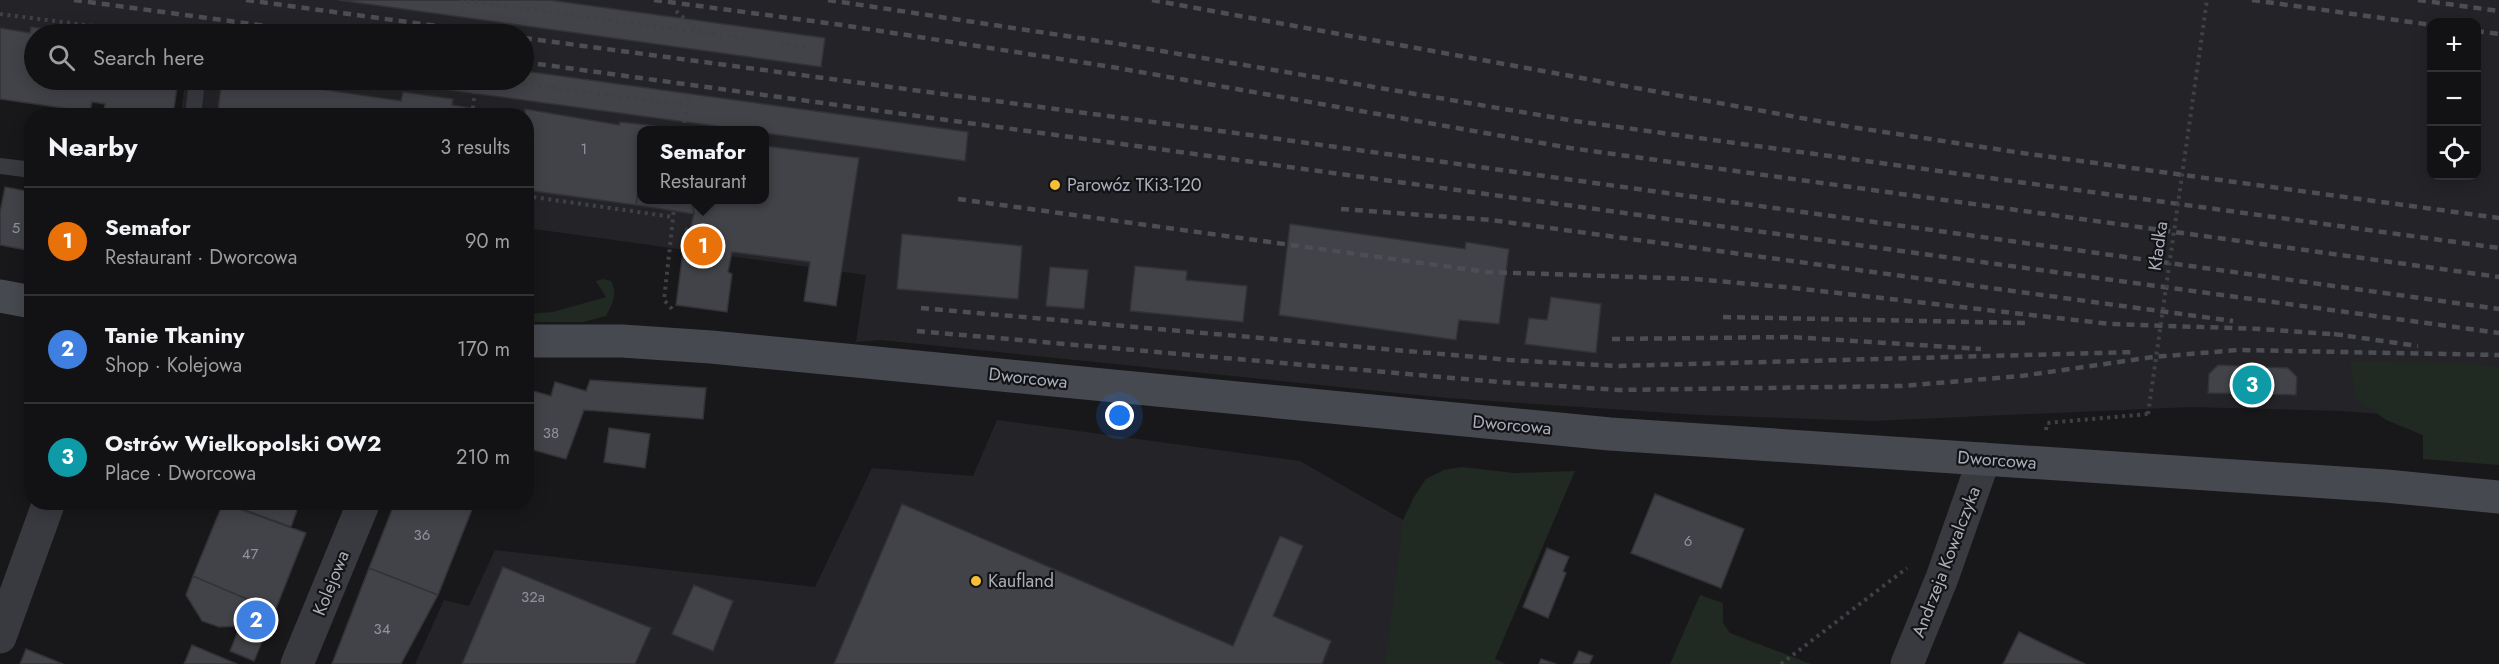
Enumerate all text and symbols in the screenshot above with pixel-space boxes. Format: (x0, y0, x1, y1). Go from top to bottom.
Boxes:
map controls (2427, 18, 2481, 180)
button: + (2427, 18, 2481, 72)
search box (24, 24, 534, 90)
icon: search (45, 41, 78, 74)
text: Search here (93, 41, 204, 73)
button: − (2427, 72, 2481, 126)
popup (637, 126, 769, 204)
button: locate (2427, 126, 2481, 180)
text: Nearby (48, 128, 137, 166)
text: 3 results (440, 133, 510, 162)
text: Semafor (660, 135, 746, 167)
house number: 1 (581, 138, 587, 160)
text: Restaurant (660, 167, 746, 196)
place label: Parowóz TKi3-120 (1067, 172, 1202, 198)
marker: Parowóz TKi3-120 (1048, 178, 1062, 192)
text: Semafor (105, 211, 191, 243)
house number: 5 (12, 217, 20, 239)
street label: Kładka (2142, 220, 2174, 272)
pin: 1 (684, 224, 722, 268)
text: 1 (62, 227, 73, 256)
text: 90 m (465, 227, 510, 256)
text: Restaurant · Dworcowa (105, 243, 297, 272)
text: Tanie Tkaniny (105, 319, 245, 351)
text: 2 (61, 335, 74, 364)
text: 170 m (457, 335, 510, 364)
text: Shop · Kolejowa (105, 351, 242, 380)
street label: Dworcowa (987, 361, 1069, 395)
pin: 3 (2232, 362, 2272, 408)
your location (1105, 401, 1134, 430)
street label: Dworcowa (1471, 409, 1553, 441)
house number: 38 (543, 422, 559, 444)
text: Ostrów Wielkopolski OW2 (105, 427, 381, 459)
text: 3 (61, 443, 74, 472)
text: 210 m (456, 443, 510, 472)
street label: Dworcowa (1957, 444, 2037, 476)
text: Place · Dworcowa (105, 459, 256, 488)
street label: Andrzeja Kowalczyka (1905, 483, 1987, 641)
house number: 36 (414, 524, 430, 546)
house number: 6 (1684, 530, 1692, 552)
house number: 47 (242, 543, 258, 565)
street label: Kolejowa (306, 547, 356, 619)
place label: Kaufland (988, 568, 1054, 594)
marker: Kaufland (969, 574, 983, 588)
house number: 32a (521, 586, 545, 608)
pin: 2 (236, 598, 276, 642)
house number: 34 (374, 618, 391, 640)

